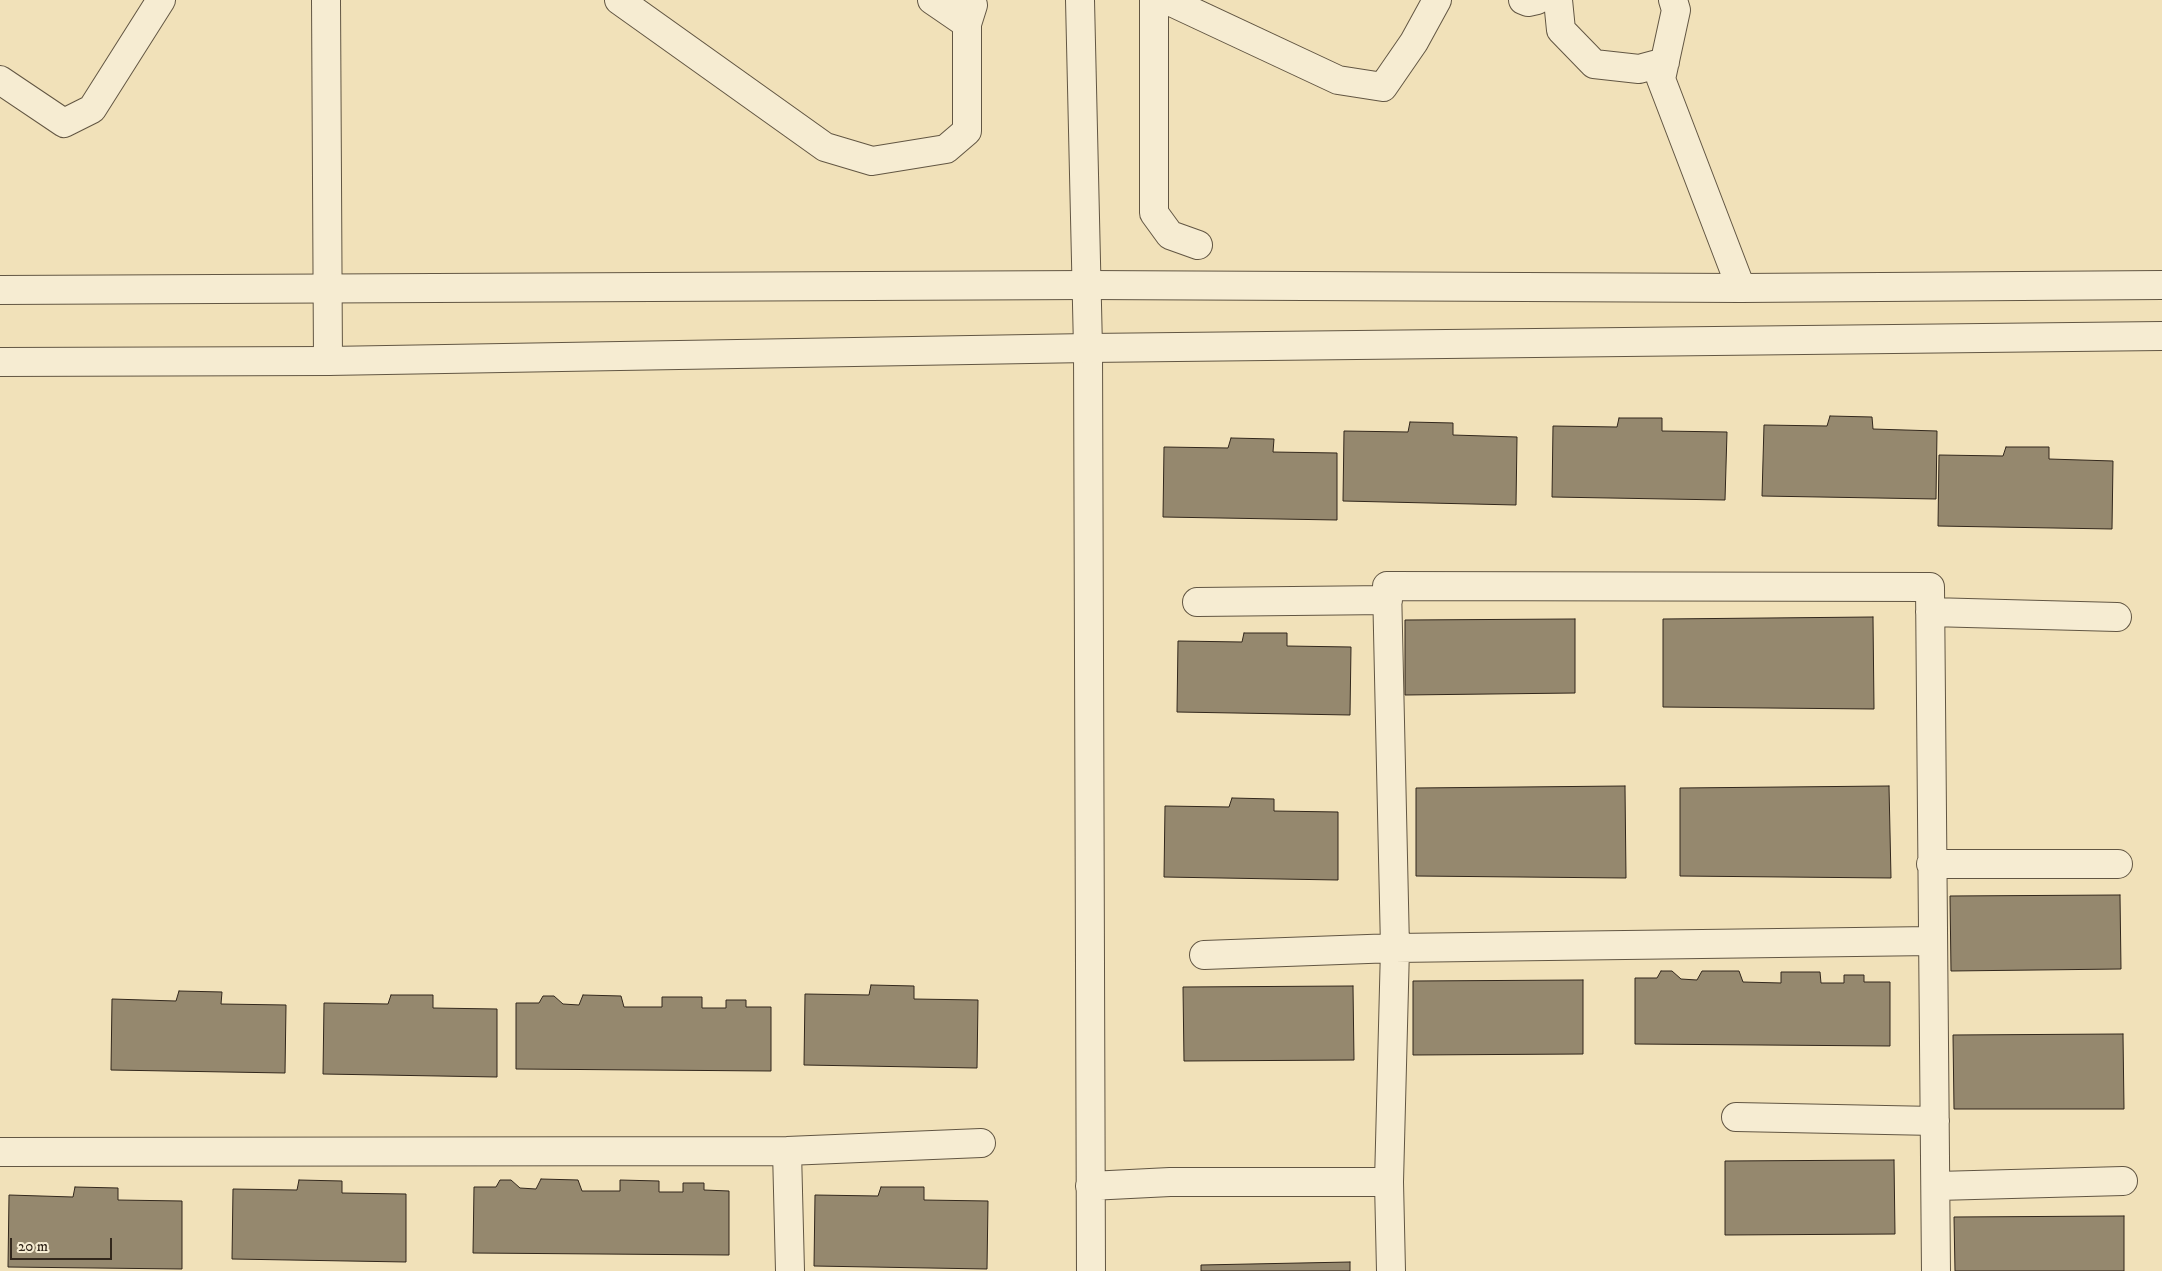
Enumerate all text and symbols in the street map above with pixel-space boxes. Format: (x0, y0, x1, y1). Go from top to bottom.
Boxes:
scale bar (12, 1228, 115, 1260)
text: 20 m (18, 1237, 48, 1256)

